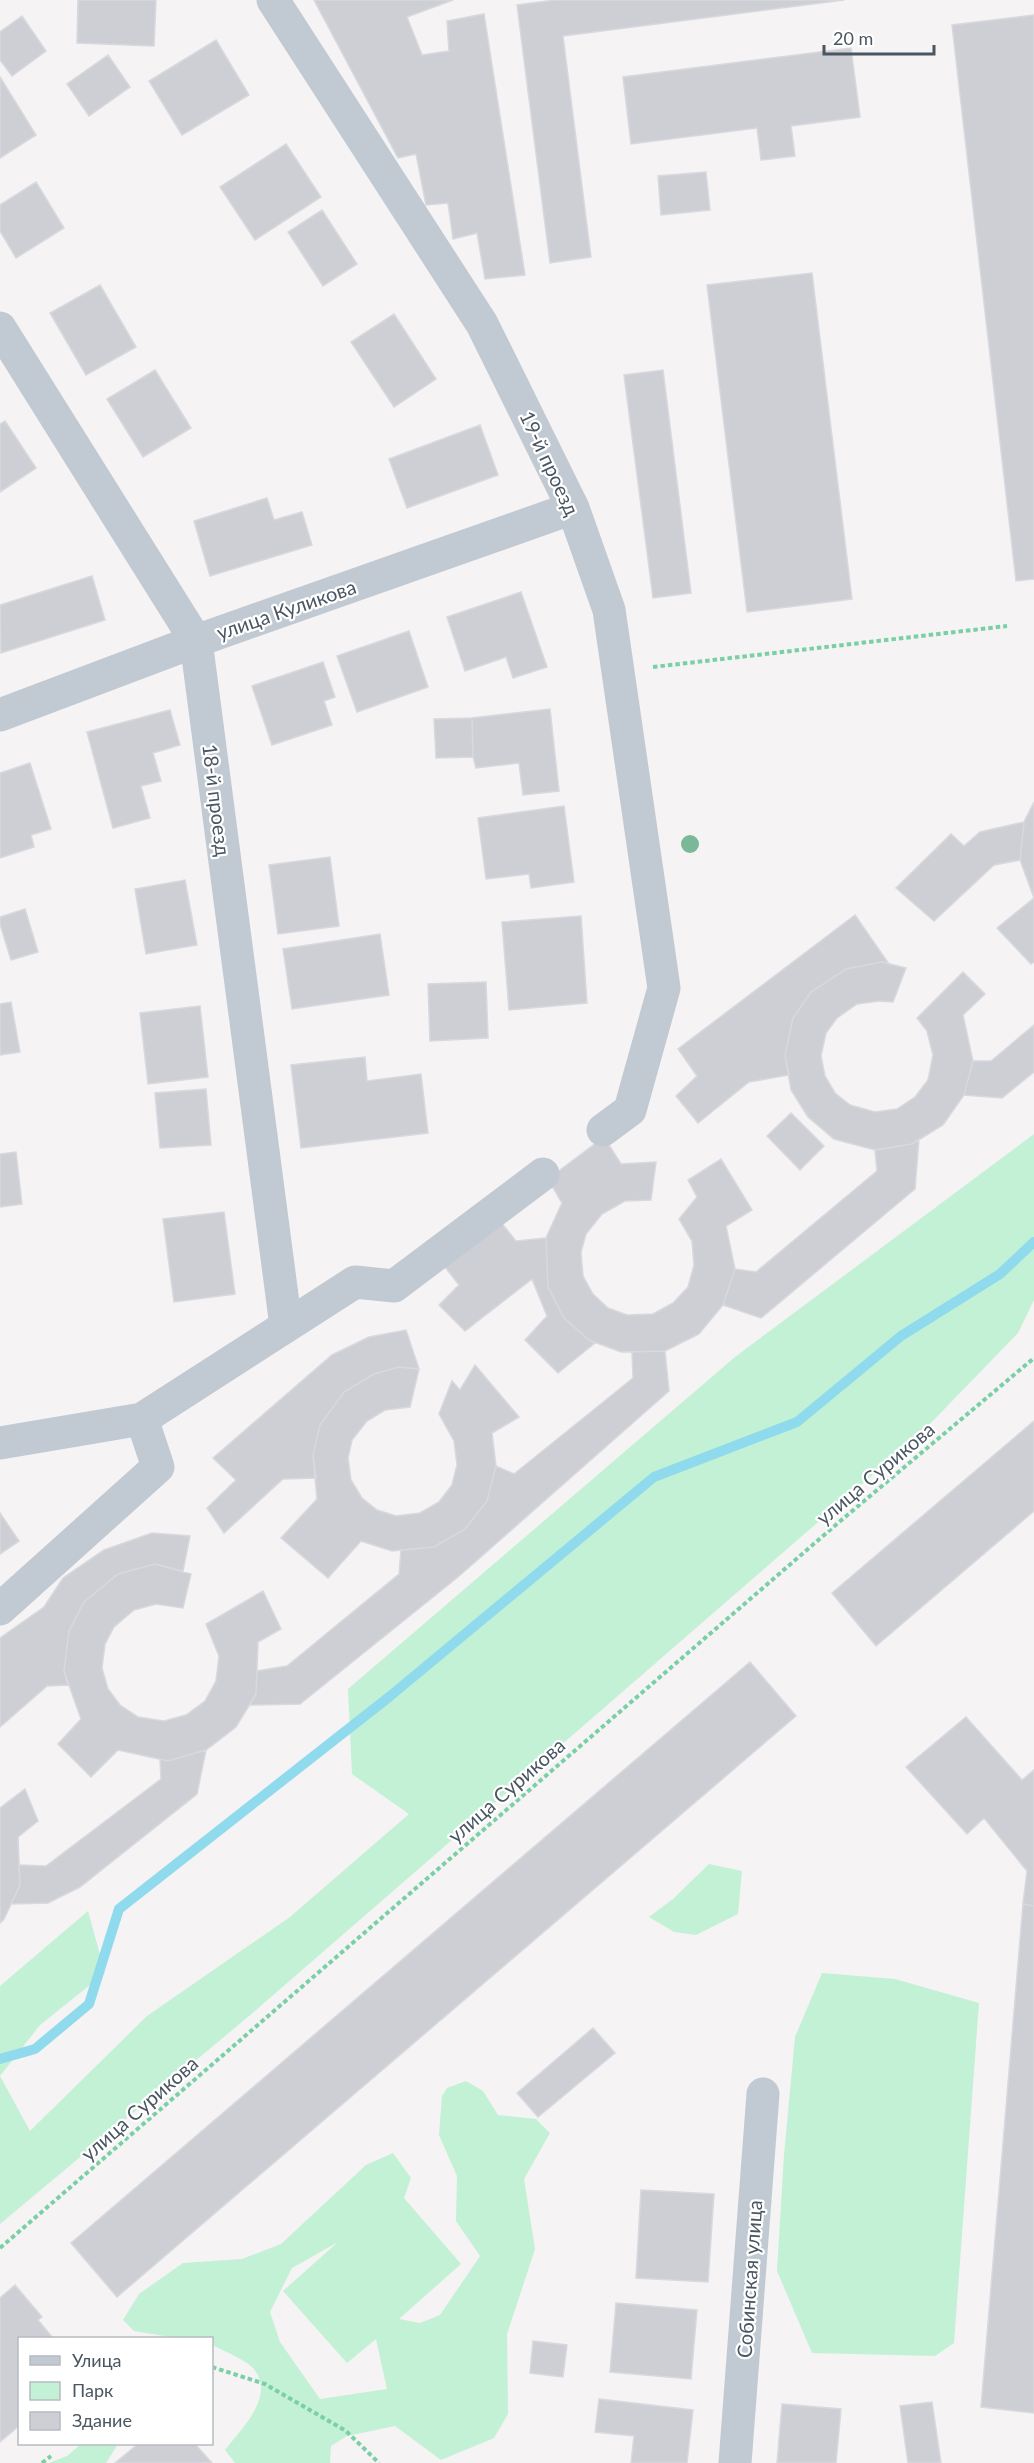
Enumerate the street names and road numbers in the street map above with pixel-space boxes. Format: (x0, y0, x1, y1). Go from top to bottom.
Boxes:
street label: 19-й проезд (515, 407, 585, 519)
street label: улица Куликова (213, 574, 359, 644)
street label: 18-й проезд (198, 743, 236, 857)
street label: улица Сурикова (811, 1417, 939, 1529)
street label: улица Сурикова (443, 1733, 569, 1847)
street label: улица Сурикова (76, 2051, 202, 2165)
street label: Собинская улица (732, 2199, 766, 2359)

